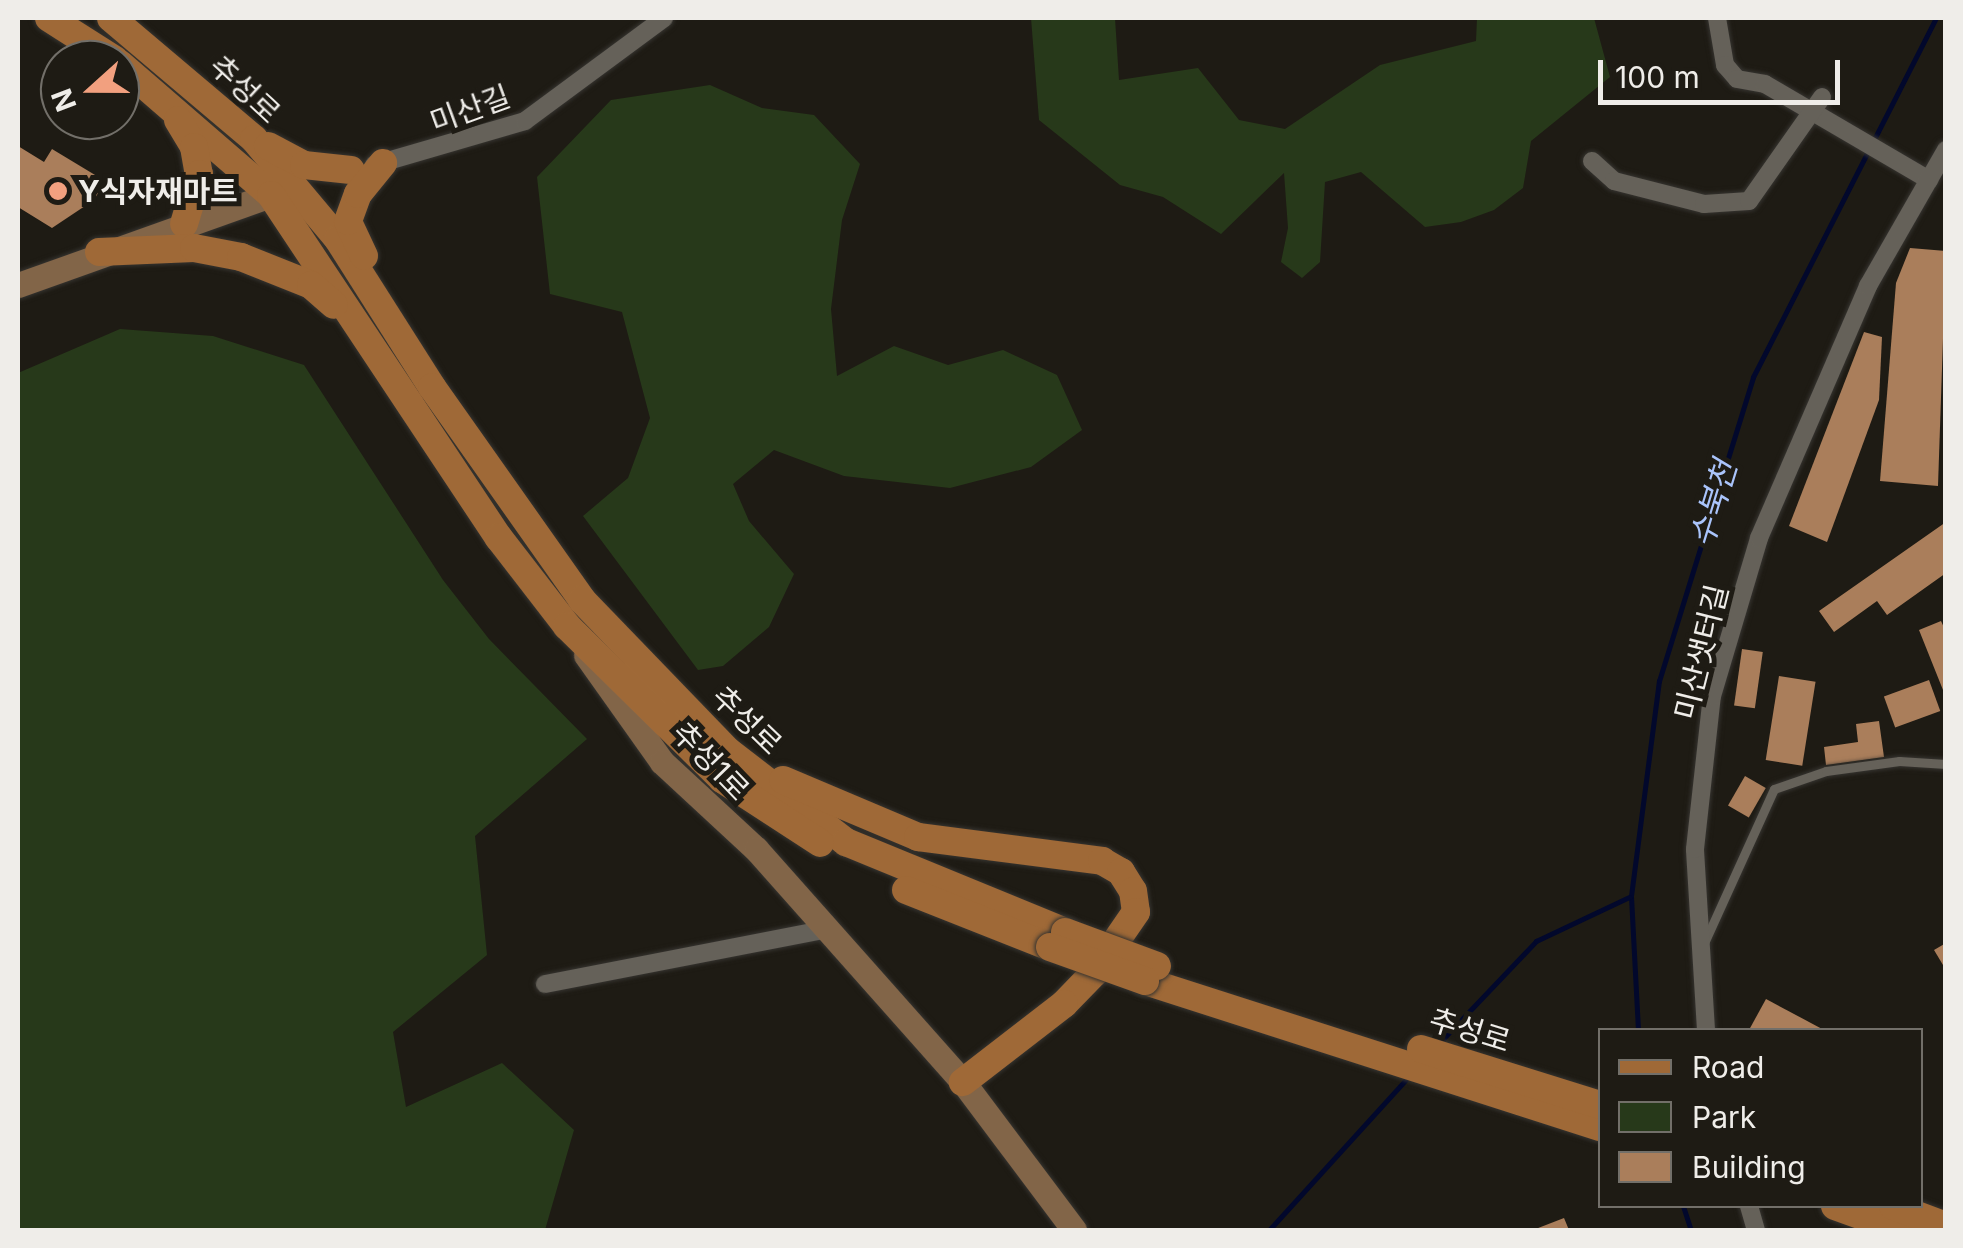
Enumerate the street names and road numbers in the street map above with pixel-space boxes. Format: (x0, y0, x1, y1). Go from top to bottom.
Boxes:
street label: 추성로 (202, 48, 288, 130)
street label: 미산길 (425, 78, 515, 140)
street label: 미산샛터길 (1667, 581, 1735, 723)
street label: 추성로 (705, 678, 789, 762)
street label: 추성1로 (665, 714, 757, 808)
street label: 추성로 (1425, 1001, 1515, 1059)

